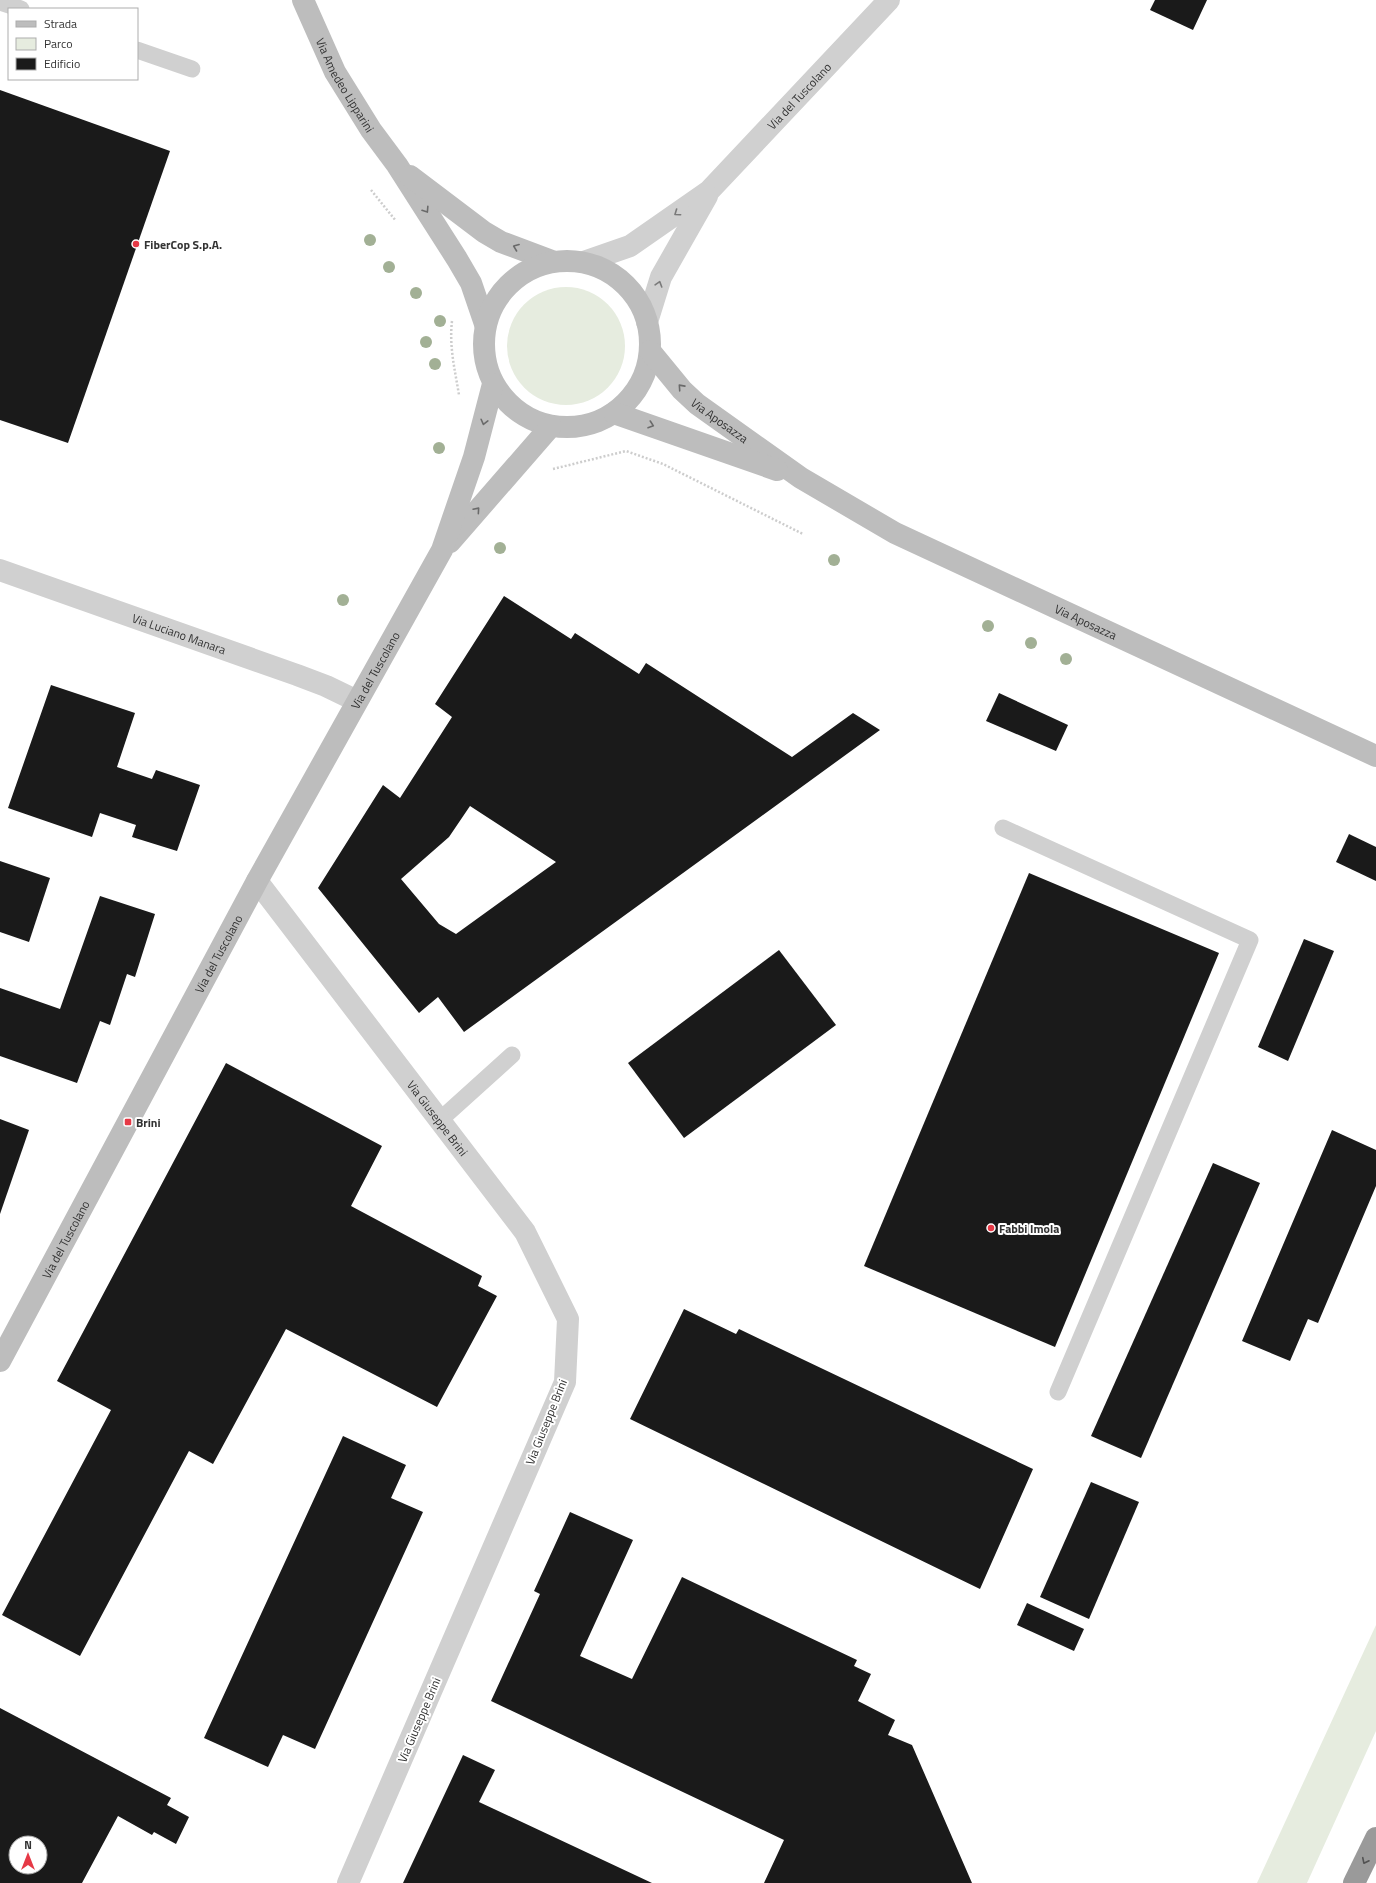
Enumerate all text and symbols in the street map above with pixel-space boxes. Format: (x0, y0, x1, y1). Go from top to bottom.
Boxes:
legend (8, 8, 138, 80)
text: Strada (44, 14, 77, 33)
text: Parco (44, 34, 73, 53)
street label: Via Amedeo Lipparini (311, 35, 380, 136)
text: Edificio (44, 54, 80, 73)
street label: Via del Tuscolano (762, 58, 835, 134)
one-way arrow (421, 206, 428, 213)
one-way arrow (675, 208, 682, 215)
place label: FiberCop S.p.A. (144, 235, 222, 254)
marker: FiberCop S.p.A. (131, 239, 141, 249)
one-way arrow (513, 244, 520, 252)
one-way arrow (654, 281, 663, 288)
one-way arrow (678, 385, 685, 392)
street label: Via Aposazza (687, 393, 753, 447)
one-way arrow (480, 418, 489, 425)
one-way arrow (647, 420, 654, 429)
one-way arrow (472, 507, 479, 515)
street label: Via Aposazza (1052, 599, 1120, 644)
street label: Via Luciano Manara (130, 608, 229, 659)
street label: Via del Tuscolano (345, 628, 404, 713)
street label: Via del Tuscolano (189, 911, 247, 996)
street label: Via Giuseppe Brini (403, 1076, 473, 1160)
place label: Brini (136, 1113, 161, 1132)
marker: Brini (123, 1117, 133, 1127)
street label: Via del Tuscolano (36, 1197, 94, 1282)
place label: Fabbi Imola (999, 1219, 1059, 1238)
marker: Fabbi Imola (986, 1223, 996, 1233)
street label: Via Giuseppe Brini (520, 1376, 572, 1468)
street label: Via Giuseppe Brini (392, 1674, 446, 1766)
north arrow (8, 1835, 48, 1875)
text: N (24, 1837, 32, 1853)
one-way arrow (1362, 1856, 1370, 1864)

